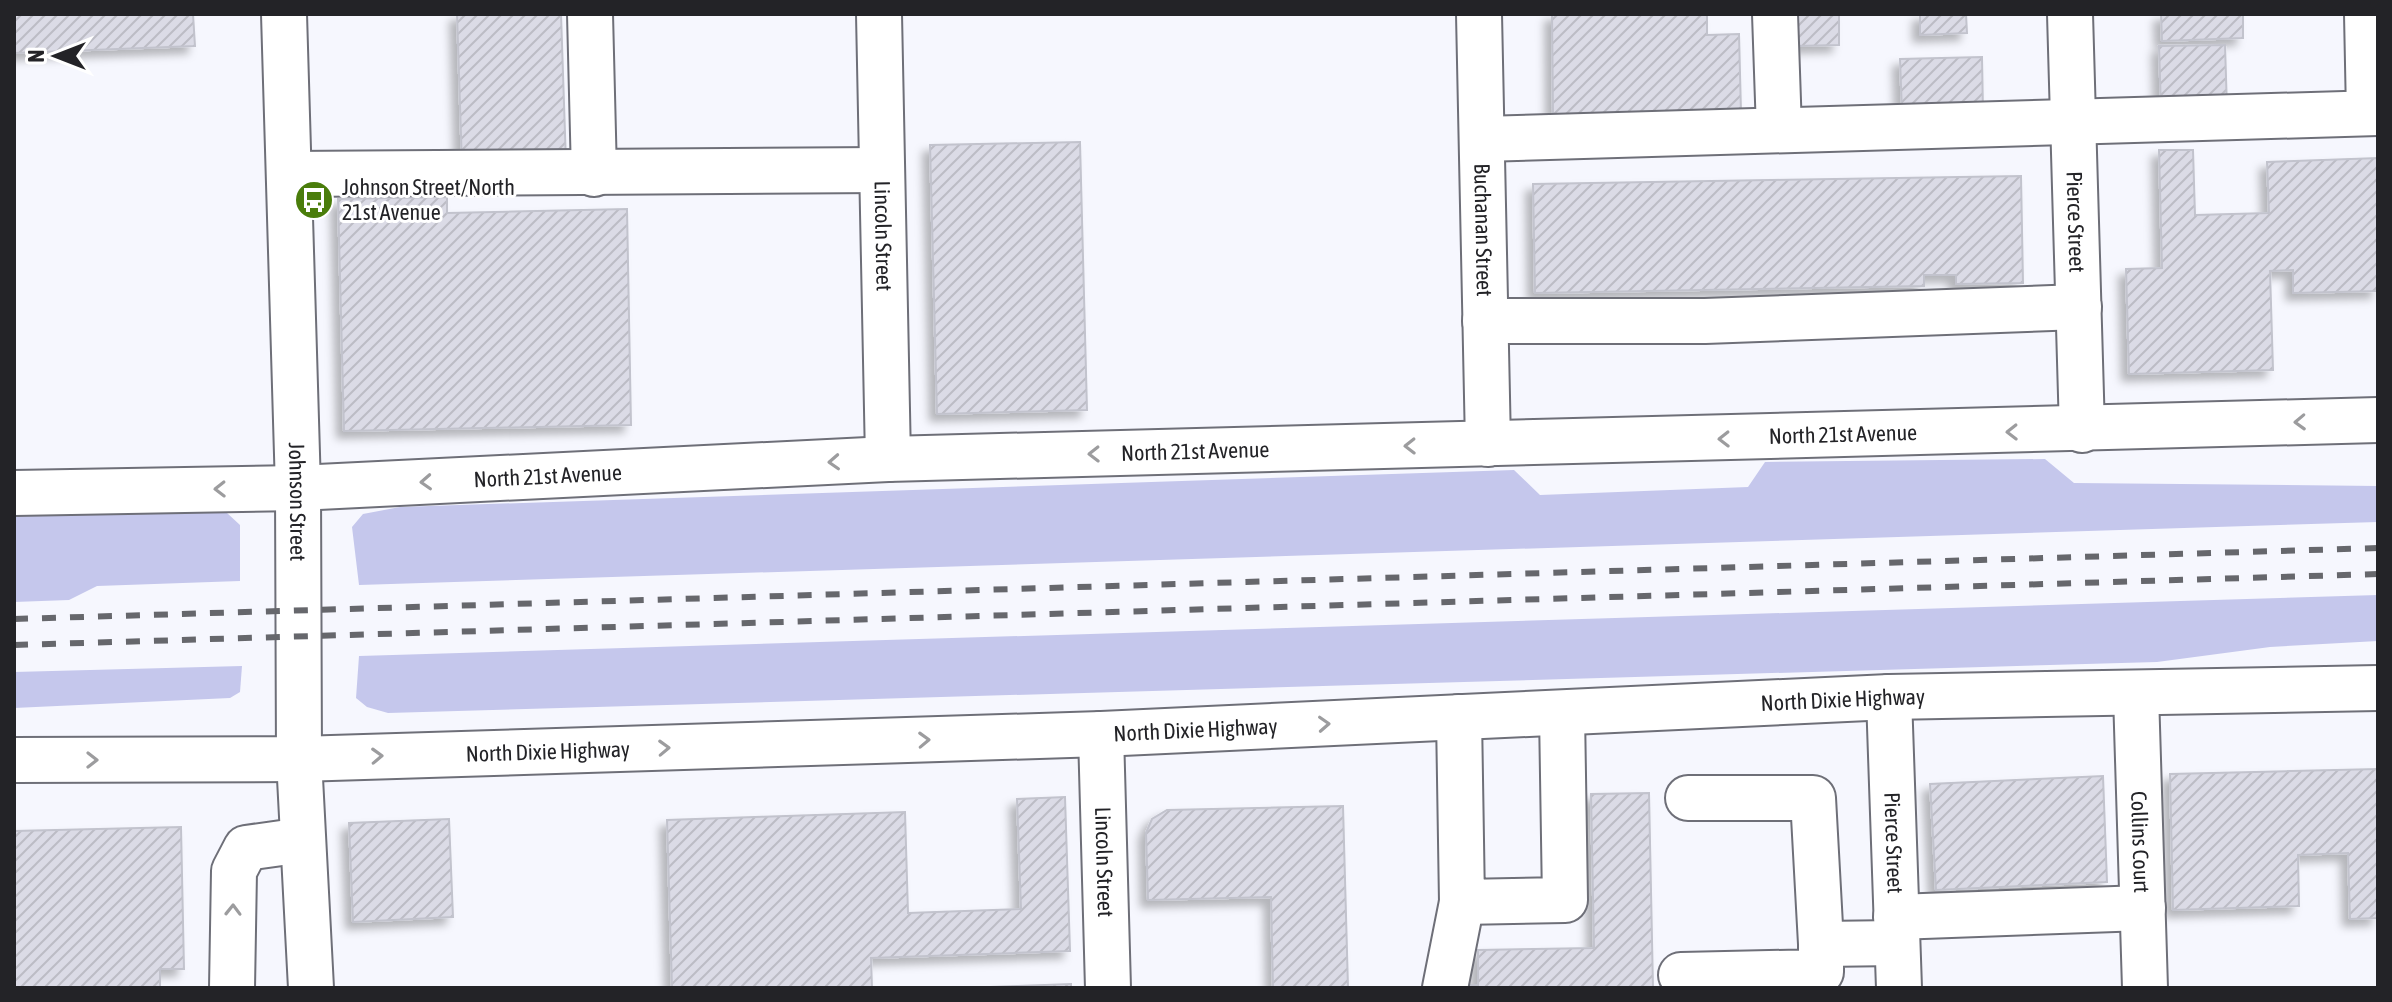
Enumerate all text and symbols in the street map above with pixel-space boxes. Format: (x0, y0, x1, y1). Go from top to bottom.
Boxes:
north arrow (16, 16, 96, 96)
text: N (23, 50, 49, 62)
street label: Buchanan Street (1469, 163, 1498, 297)
street label: Pierce Street (2062, 171, 2090, 273)
place label: Johnson Street/North 21st Avenue (342, 174, 515, 225)
bus stop icon: Johnson Street/North 21st Avenue (293, 179, 335, 221)
street label: Lincoln Street (869, 180, 898, 292)
one-way arrow (2293, 414, 2306, 431)
street label: North 21st Avenue (1768, 419, 1917, 449)
one-way arrow (2005, 423, 2018, 440)
one-way arrow (1717, 430, 1730, 447)
street label: North 21st Avenue (1121, 436, 1270, 466)
one-way arrow (1403, 438, 1416, 455)
street label: Johnson Street (284, 442, 311, 561)
one-way arrow (1087, 446, 1100, 463)
one-way arrow (827, 453, 840, 470)
street label: North 21st Avenue (473, 459, 622, 492)
one-way arrow (419, 473, 432, 490)
one-way arrow (213, 480, 226, 498)
street label: North Dixie Highway (1760, 683, 1925, 716)
street label: North Dixie Highway (1113, 713, 1278, 746)
one-way arrow (1318, 715, 1331, 732)
one-way arrow (918, 731, 931, 748)
street label: North Dixie Highway (465, 736, 630, 767)
one-way arrow (659, 739, 671, 756)
one-way arrow (371, 748, 384, 765)
one-way arrow (86, 751, 99, 769)
street label: Collins Court (2126, 791, 2155, 893)
street label: Pierce Street (1879, 792, 1909, 894)
street label: Lincoln Street (1090, 806, 1119, 918)
one-way arrow (224, 903, 242, 916)

